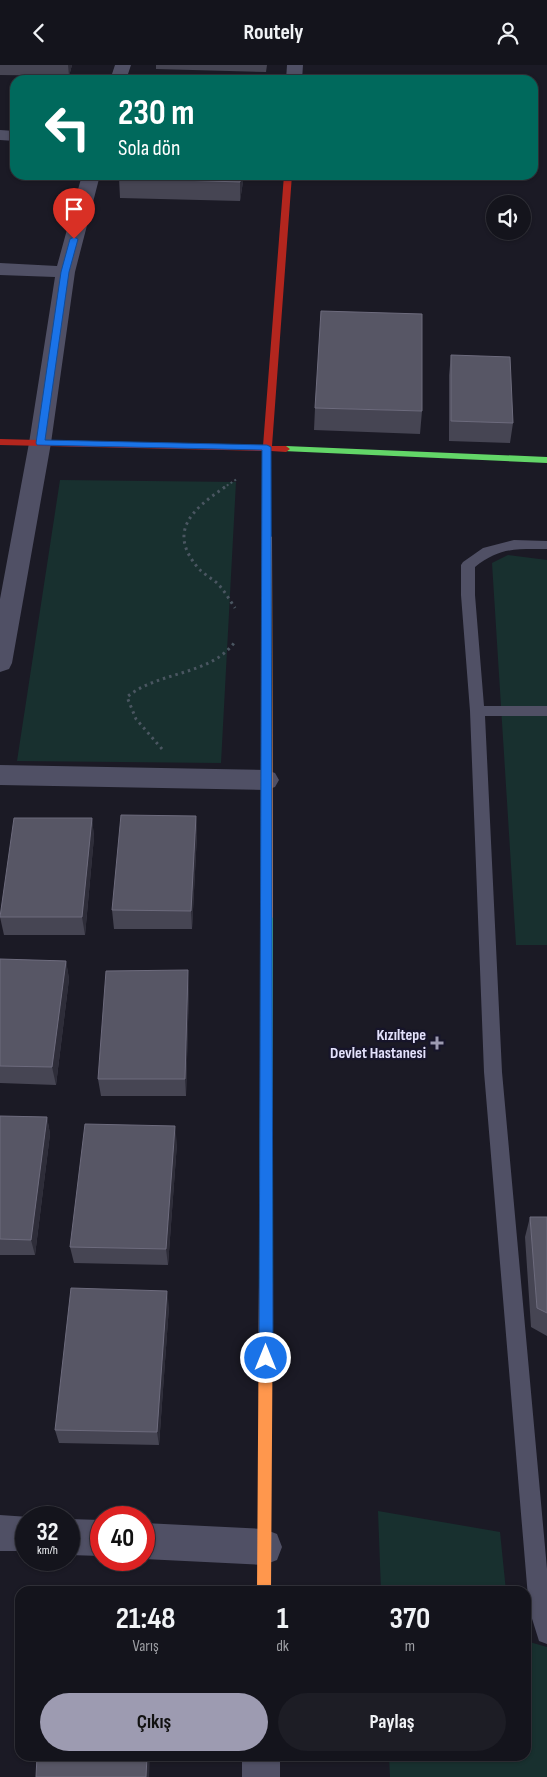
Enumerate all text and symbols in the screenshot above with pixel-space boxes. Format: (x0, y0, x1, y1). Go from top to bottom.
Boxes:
icon: back (25, 19, 53, 47)
text: Routely (244, 19, 303, 46)
icon: person (494, 19, 522, 47)
text: 230 m (118, 92, 194, 135)
icon: left (35, 95, 100, 160)
text: Sola dön (118, 135, 180, 162)
pin (53, 188, 95, 239)
icon: arrive (60, 195, 88, 223)
map controls (486, 195, 531, 240)
button: sound (486, 195, 531, 240)
place label: Kızıltepe Devlet Hastanesi (330, 1026, 426, 1063)
marker: Kızıltepe Devlet Hastanesi (430, 1036, 444, 1050)
position arrow (239, 1331, 291, 1383)
speed limit sign: 40 (90, 1506, 155, 1571)
text: 32 (36, 1517, 59, 1548)
text: km/h (37, 1543, 58, 1558)
text: 21:48 (116, 1601, 175, 1637)
text: 1 (277, 1601, 288, 1637)
text: 370 (390, 1601, 430, 1637)
text: Varış (132, 1637, 159, 1656)
text: dk (276, 1637, 289, 1656)
text: m (405, 1637, 415, 1656)
button: Çıkış (40, 1693, 268, 1751)
button: Paylaş (278, 1693, 506, 1751)

